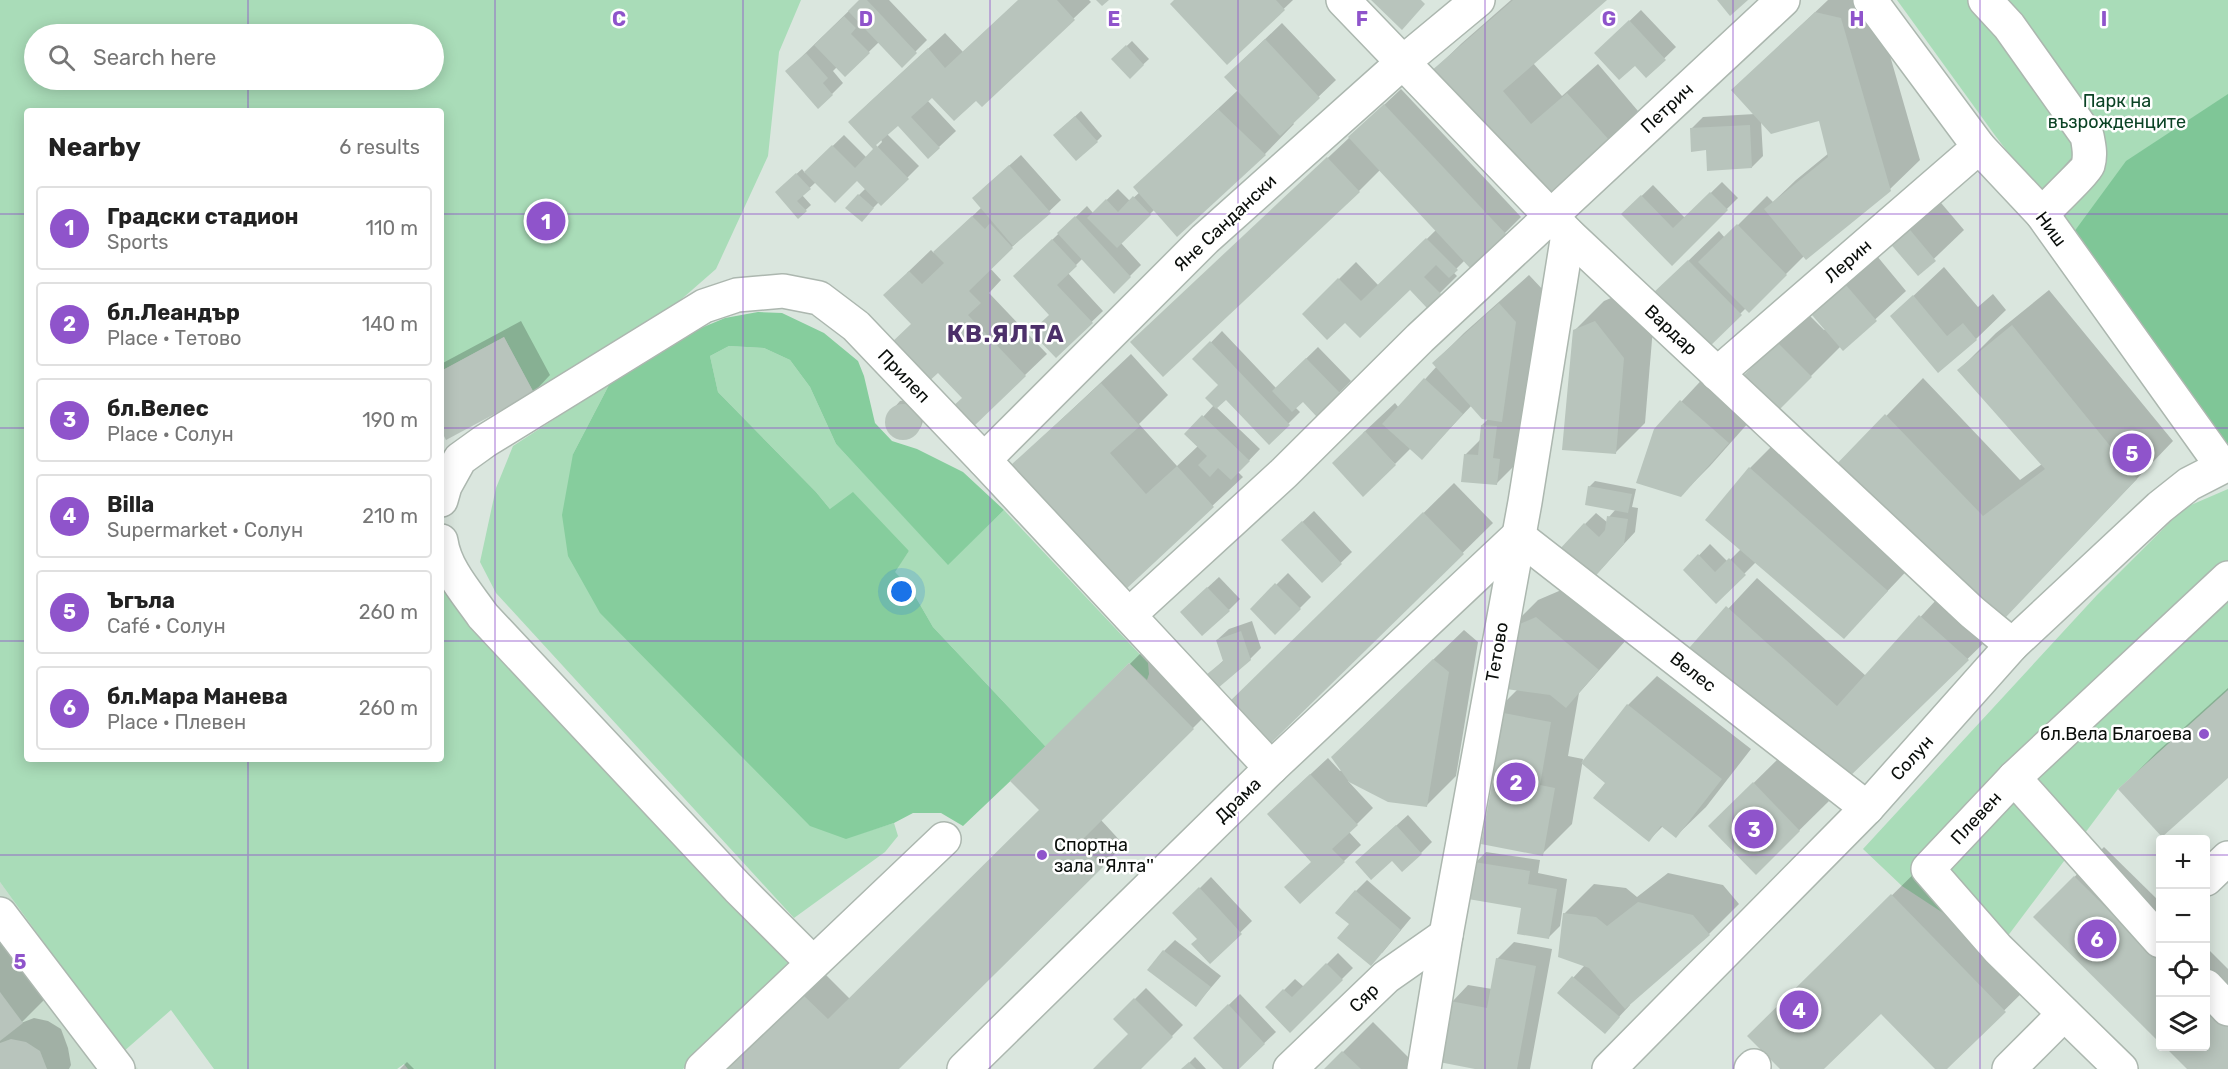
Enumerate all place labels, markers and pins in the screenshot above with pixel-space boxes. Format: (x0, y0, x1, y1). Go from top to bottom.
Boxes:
pin: 1 (526, 198, 566, 244)
pin: 5 (2112, 430, 2152, 476)
place label: бл.Вела Благоева (2040, 723, 2192, 745)
marker: бл.Вела Благоева (2197, 727, 2211, 741)
pin: 2 (1496, 760, 1536, 804)
pin: 3 (1734, 806, 1774, 852)
place label: Спортна зала "Ялта'' (1054, 834, 1154, 877)
marker: Спортна зала "Ялта'' (1035, 848, 1049, 862)
pin: 6 (2078, 916, 2116, 962)
pin: 4 (1780, 988, 1818, 1032)

